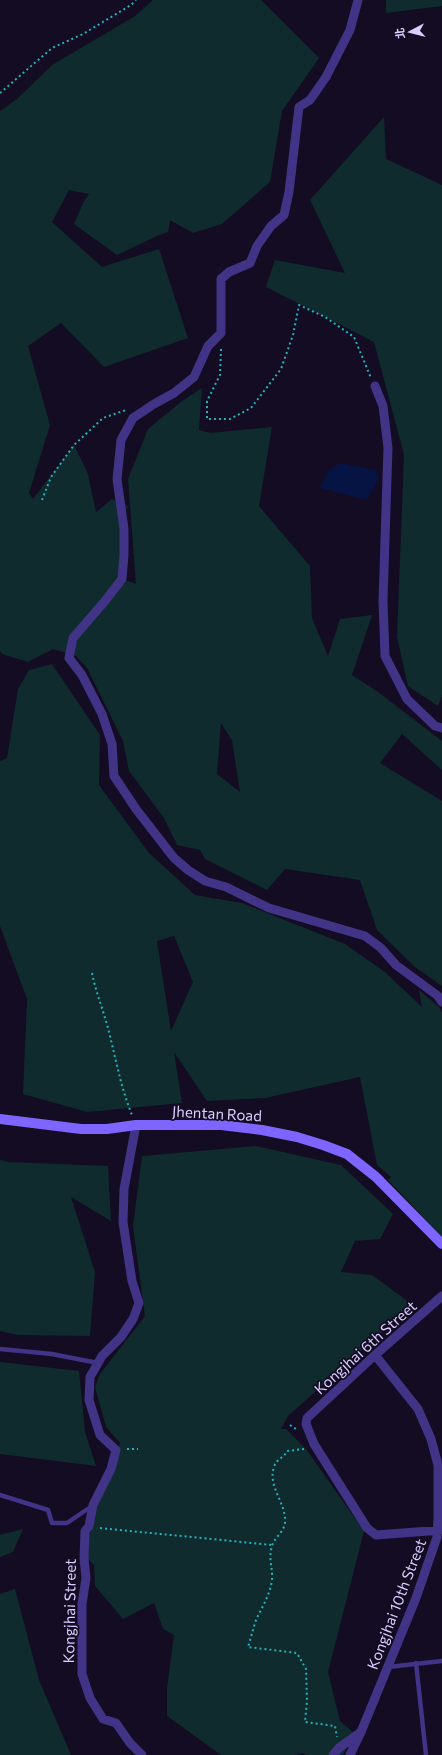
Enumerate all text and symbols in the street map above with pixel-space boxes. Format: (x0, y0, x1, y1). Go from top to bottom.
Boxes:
north arrow (390, 12, 430, 52)
text: 北 (392, 27, 407, 40)
street label: Jhentan Road (172, 1102, 262, 1124)
street label: Kongjhai 6th Street (310, 1296, 420, 1398)
street label: Kongjhai 10th Street (363, 1536, 429, 1672)
street label: Kongjhai Street (59, 1559, 79, 1663)

